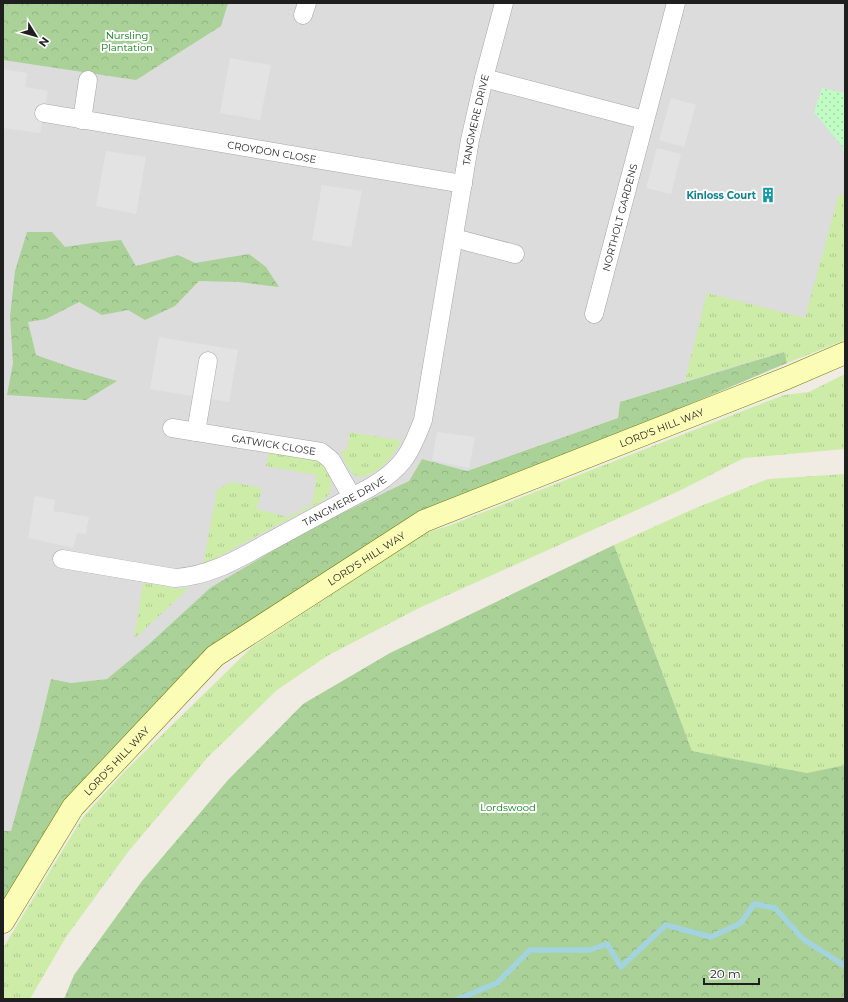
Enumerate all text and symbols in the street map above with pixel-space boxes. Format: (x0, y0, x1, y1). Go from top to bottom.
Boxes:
north arrow (16, 16, 56, 56)
park label: Nursling Plantation (101, 29, 153, 54)
text: N (36, 34, 52, 50)
street label: TANGMERE DRIVE (459, 72, 491, 166)
street label: CROYDON CLOSE (226, 138, 318, 166)
street label: NORTHOLT GARDENS (599, 162, 640, 273)
building icon: Kinloss Court (759, 186, 777, 204)
place label: Kinloss Court (686, 189, 757, 202)
street label: LORD'S HILL WAY (617, 405, 706, 450)
street label: GATWICK CLOSE (231, 431, 317, 458)
street label: TANGMERE DRIVE (300, 472, 389, 529)
street label: LORD'S HILL WAY (325, 528, 408, 588)
street label: LORD'S HILL WAY (81, 723, 152, 798)
park label: Lordswood (480, 801, 536, 814)
scale bar (704, 960, 759, 986)
text: 20 m (710, 966, 741, 981)

